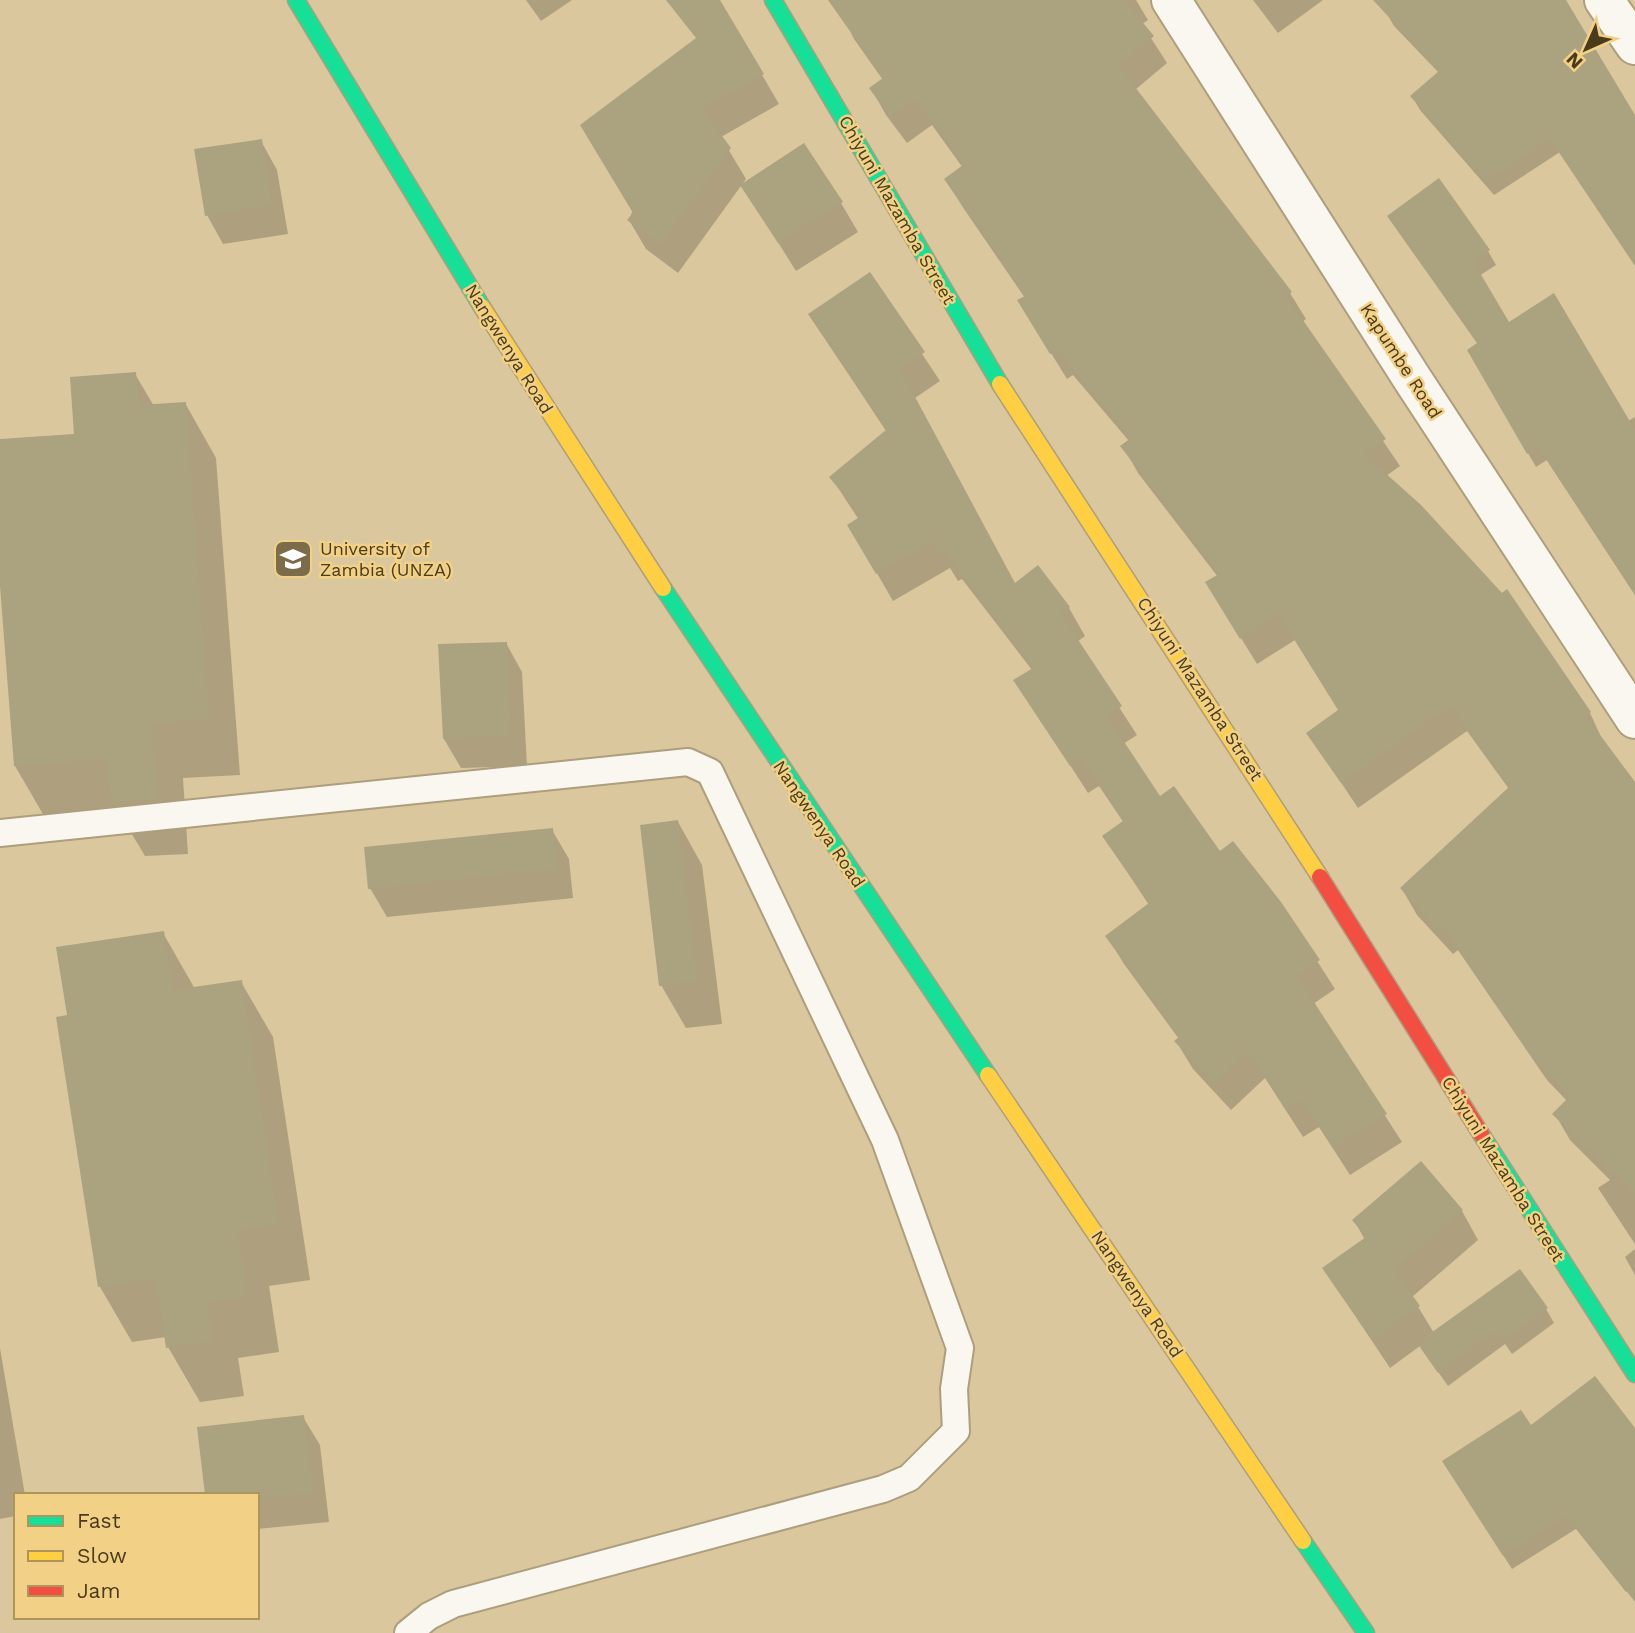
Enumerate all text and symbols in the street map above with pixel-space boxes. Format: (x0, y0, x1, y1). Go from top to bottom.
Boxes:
north arrow (1551, 14, 1621, 84)
text: N (1561, 48, 1587, 74)
street label: Chiyuni Mazamba Street (835, 112, 960, 308)
street label: Nangwenya Road (461, 280, 558, 417)
street label: Kapumbe Road (1356, 299, 1446, 422)
school or university icon: University of Zambia (UNZA) (272, 538, 314, 580)
place label: University of Zambia (UNZA) (320, 538, 452, 580)
street label: Chiyuni Mazamba Street (1133, 593, 1268, 785)
street label: Nangwenya Road (769, 756, 870, 891)
street label: Chiyuni Mazamba Street (1438, 1072, 1569, 1266)
street label: Nangwenya Road (1087, 1226, 1188, 1361)
legend (14, 1493, 259, 1619)
text: Fast (77, 1508, 121, 1533)
text: Slow (77, 1543, 127, 1568)
text: Jam (77, 1578, 120, 1603)

